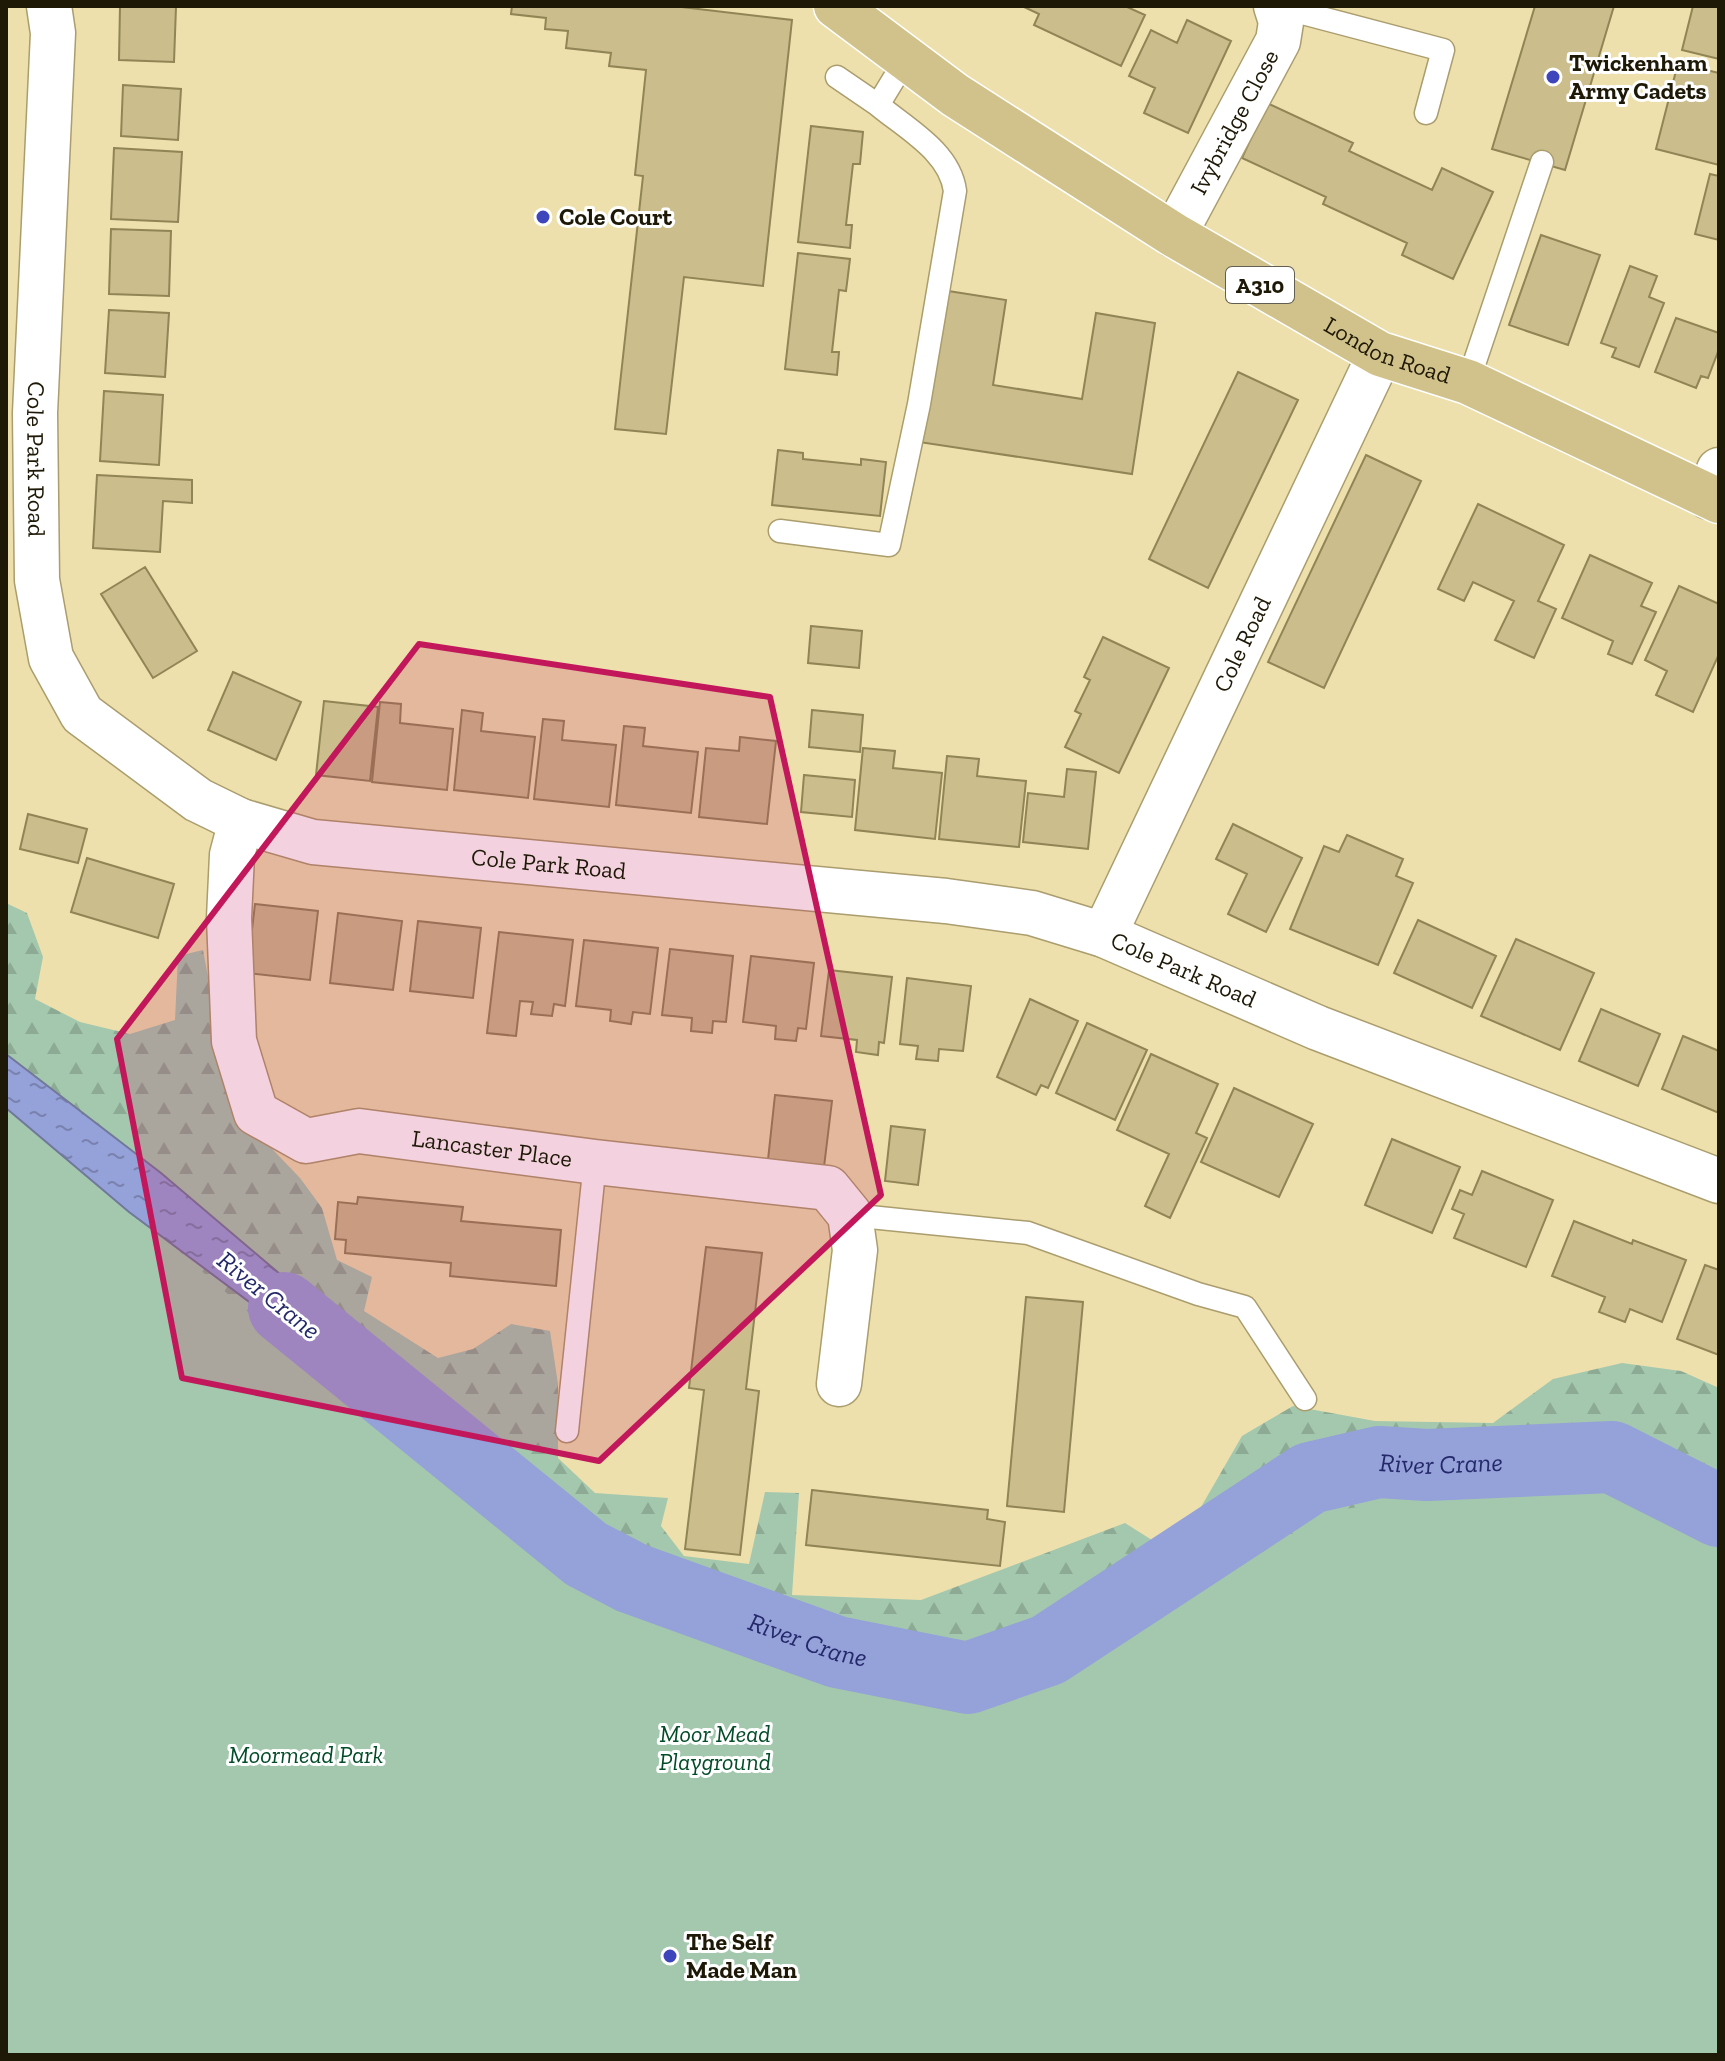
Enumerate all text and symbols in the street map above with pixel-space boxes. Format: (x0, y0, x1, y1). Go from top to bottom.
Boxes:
street label: Ivybridge Close (1183, 45, 1285, 199)
place label: Twickenham Army Cadets (1569, 48, 1707, 105)
marker: Twickenham Army Cadets (1544, 68, 1562, 86)
place label: Cole Court (559, 202, 673, 231)
marker: Cole Court (534, 208, 552, 226)
road number: A310 (1226, 267, 1294, 303)
street label: London Road (1319, 310, 1454, 390)
street label: Cole Park Road (21, 381, 51, 537)
street label: Cole Road (1207, 591, 1277, 696)
street label: Cole Park Road (470, 842, 628, 885)
street label: Cole Park Road (1107, 925, 1261, 1013)
street label: Lancaster Place (410, 1123, 574, 1173)
water label: River Crane (211, 1244, 327, 1346)
water label: River Crane (1378, 1446, 1503, 1481)
water label: River Crane (744, 1605, 870, 1674)
park label: Moor Mead Playground (659, 1719, 771, 1776)
park label: Moormead Park (229, 1740, 384, 1769)
place label: The Self Made Man (686, 1927, 797, 1984)
marker: The Self Made Man (661, 1947, 679, 1965)

